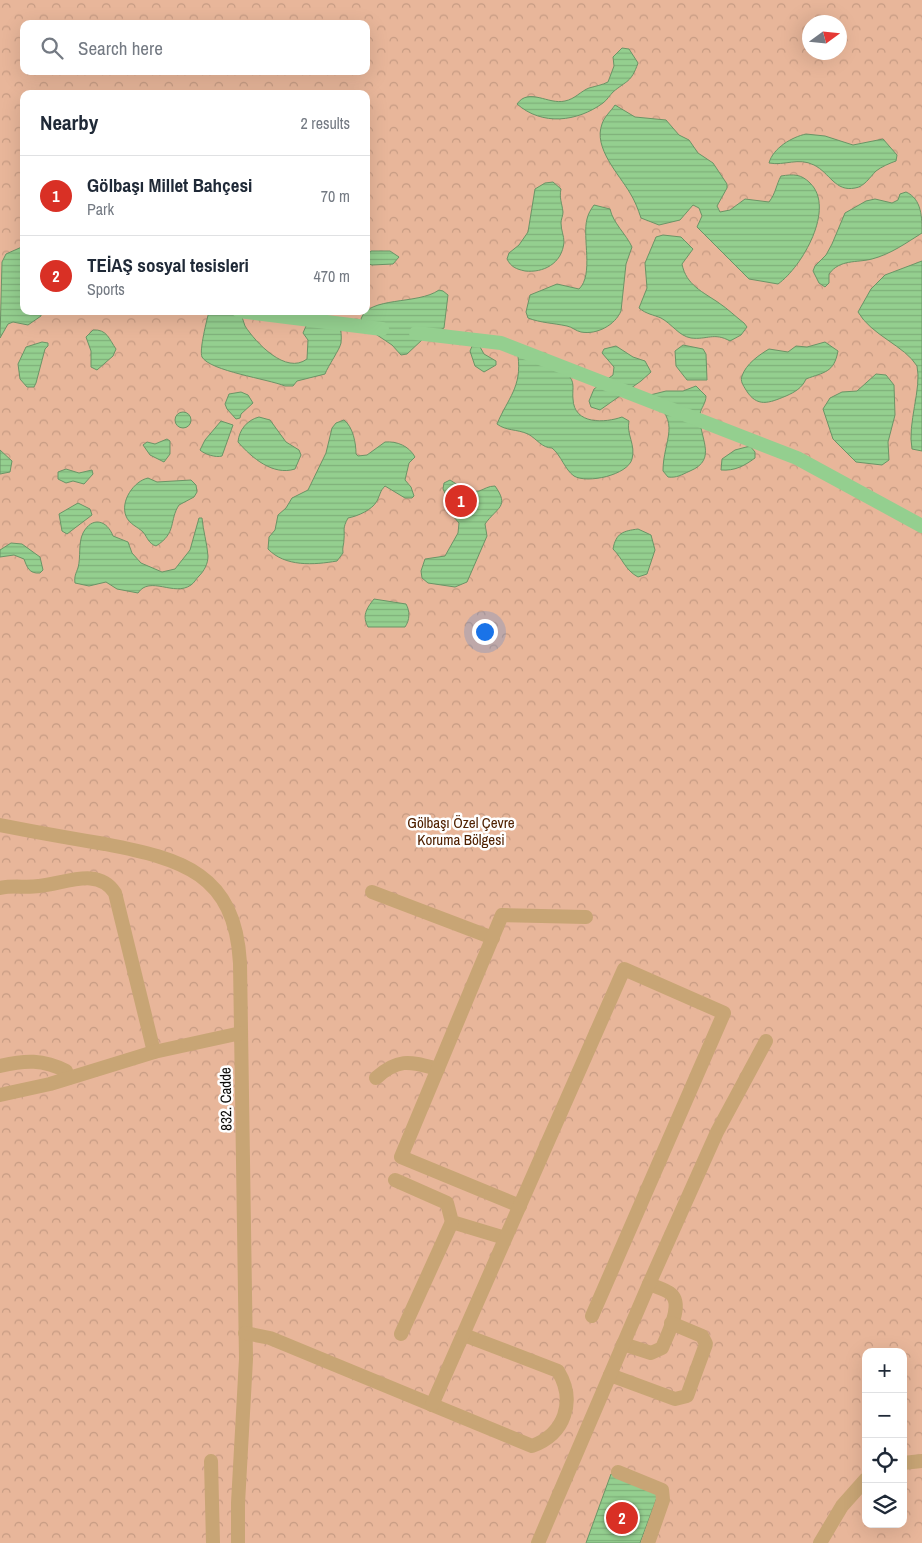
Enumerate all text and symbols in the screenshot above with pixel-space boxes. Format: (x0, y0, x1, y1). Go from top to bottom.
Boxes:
north arrow (802, 15, 847, 60)
search box (20, 20, 370, 75)
icon: search (38, 34, 66, 62)
text: Search here (78, 35, 163, 61)
text: Nearby (40, 108, 98, 137)
text: 2 results (300, 112, 350, 134)
text: Gölbaşı Millet Bahçesi (87, 172, 252, 198)
text: 1 (52, 185, 60, 207)
text: 70 m (321, 185, 350, 207)
text: Park (87, 198, 114, 220)
text: TEİAŞ sosyal tesisleri (87, 252, 249, 278)
text: 2 (52, 265, 60, 287)
text: 470 m (314, 265, 350, 287)
text: Sports (87, 278, 125, 300)
pin: 1 (445, 482, 477, 520)
your location (472, 619, 498, 645)
park label: Gölbaşı Özel Çevre Koruma Bölgesi (407, 812, 515, 850)
street label: 832. Cadde (214, 1067, 237, 1131)
map controls (862, 1348, 907, 1528)
button: + (862, 1348, 907, 1393)
button: − (862, 1393, 907, 1438)
button: locate (862, 1438, 907, 1483)
button: layers (862, 1483, 907, 1528)
pin: 2 (606, 1499, 638, 1537)

